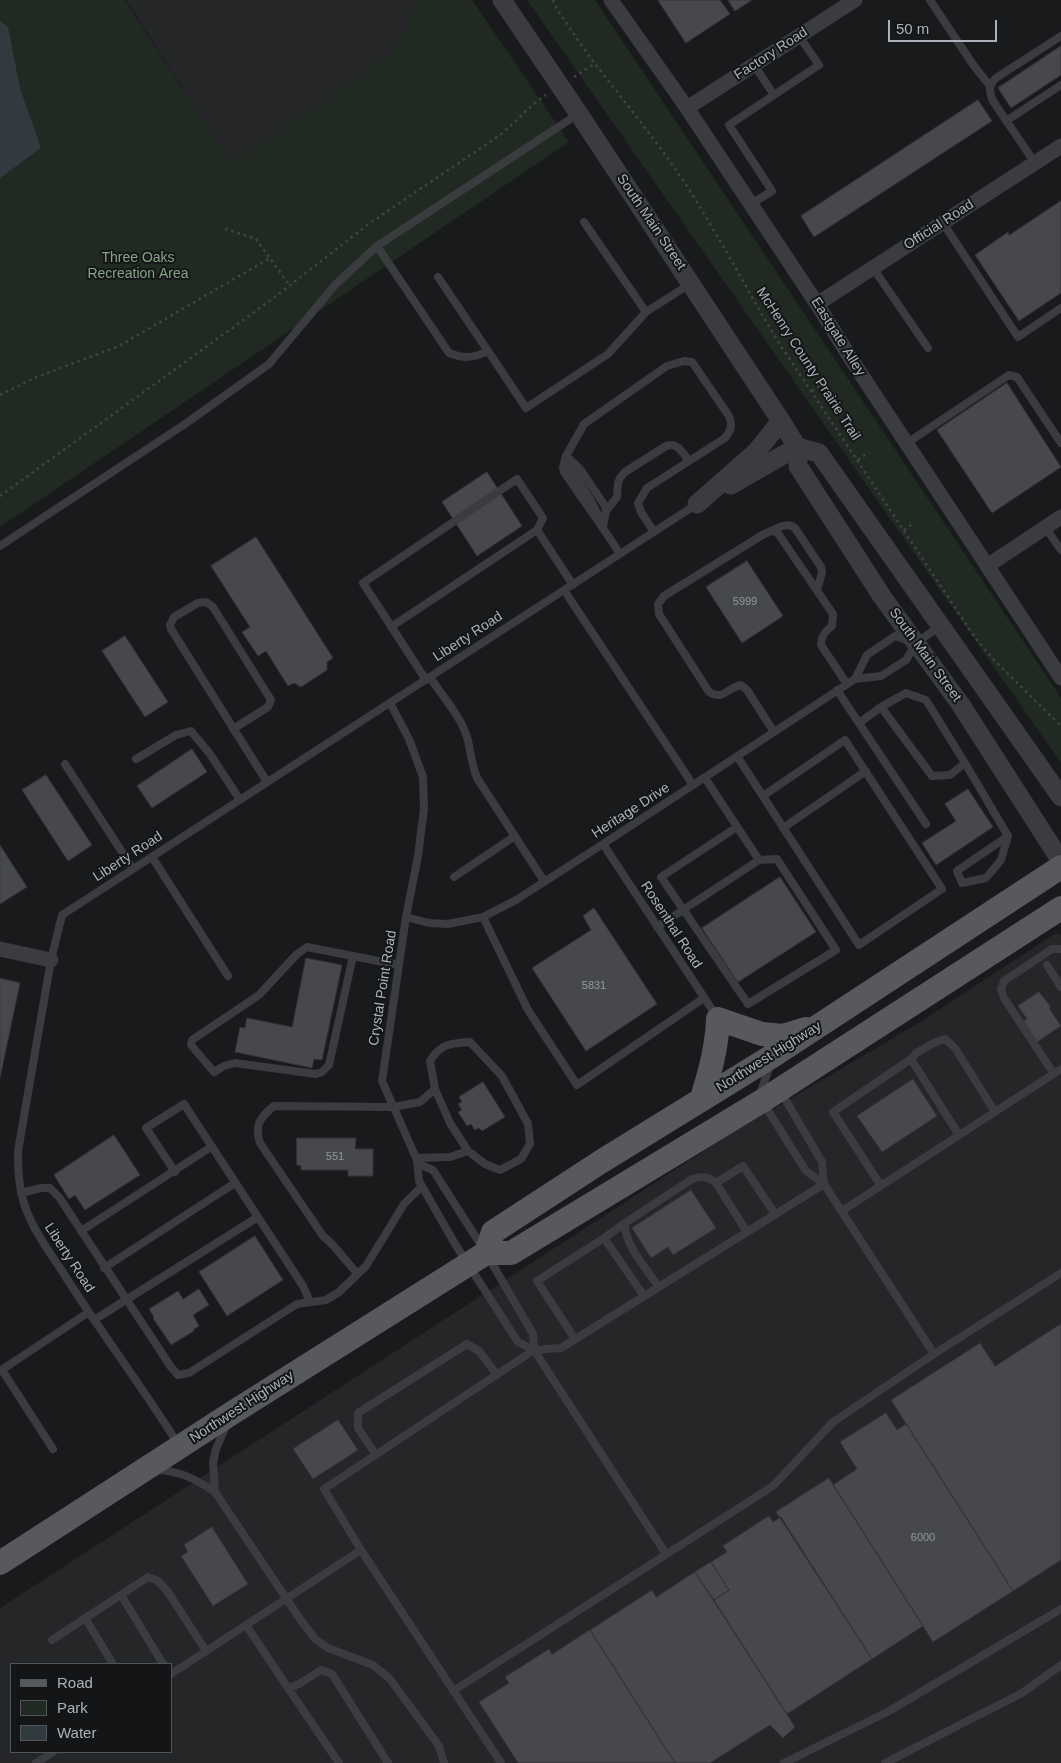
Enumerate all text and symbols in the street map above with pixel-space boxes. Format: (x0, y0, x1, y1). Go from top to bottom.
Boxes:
scale bar (891, 10, 1000, 42)
text: 50 m (896, 20, 929, 37)
street label: Factory Road (731, 24, 811, 84)
street label: South Main Street (613, 171, 689, 273)
street label: Official Road (901, 196, 977, 254)
park label: Three Oaks Recreation Area (87, 250, 189, 282)
street label: McHenry County Prairie Trail (752, 284, 864, 444)
street label: Eastgate Alley (807, 295, 869, 379)
house number: 5999 (733, 595, 757, 609)
street label: South Main Street (885, 605, 965, 705)
street label: Liberty Road (430, 608, 506, 666)
street label: Heritage Drive (589, 780, 673, 842)
street label: Liberty Road (90, 828, 166, 886)
street label: Rosenthal Road (637, 878, 705, 972)
street label: Crystal Point Road (366, 929, 400, 1047)
house number: 5831 (582, 979, 606, 993)
street label: Northwest Highway (713, 1018, 825, 1096)
house number: 551 (326, 1150, 344, 1164)
street label: Liberty Road (40, 1220, 98, 1296)
street label: Northwest Highway (187, 1367, 297, 1447)
house number: 6000 (911, 1531, 935, 1545)
legend (10, 1663, 172, 1753)
text: Road (57, 1674, 93, 1691)
text: Park (57, 1699, 88, 1716)
text: Water (57, 1724, 96, 1741)

